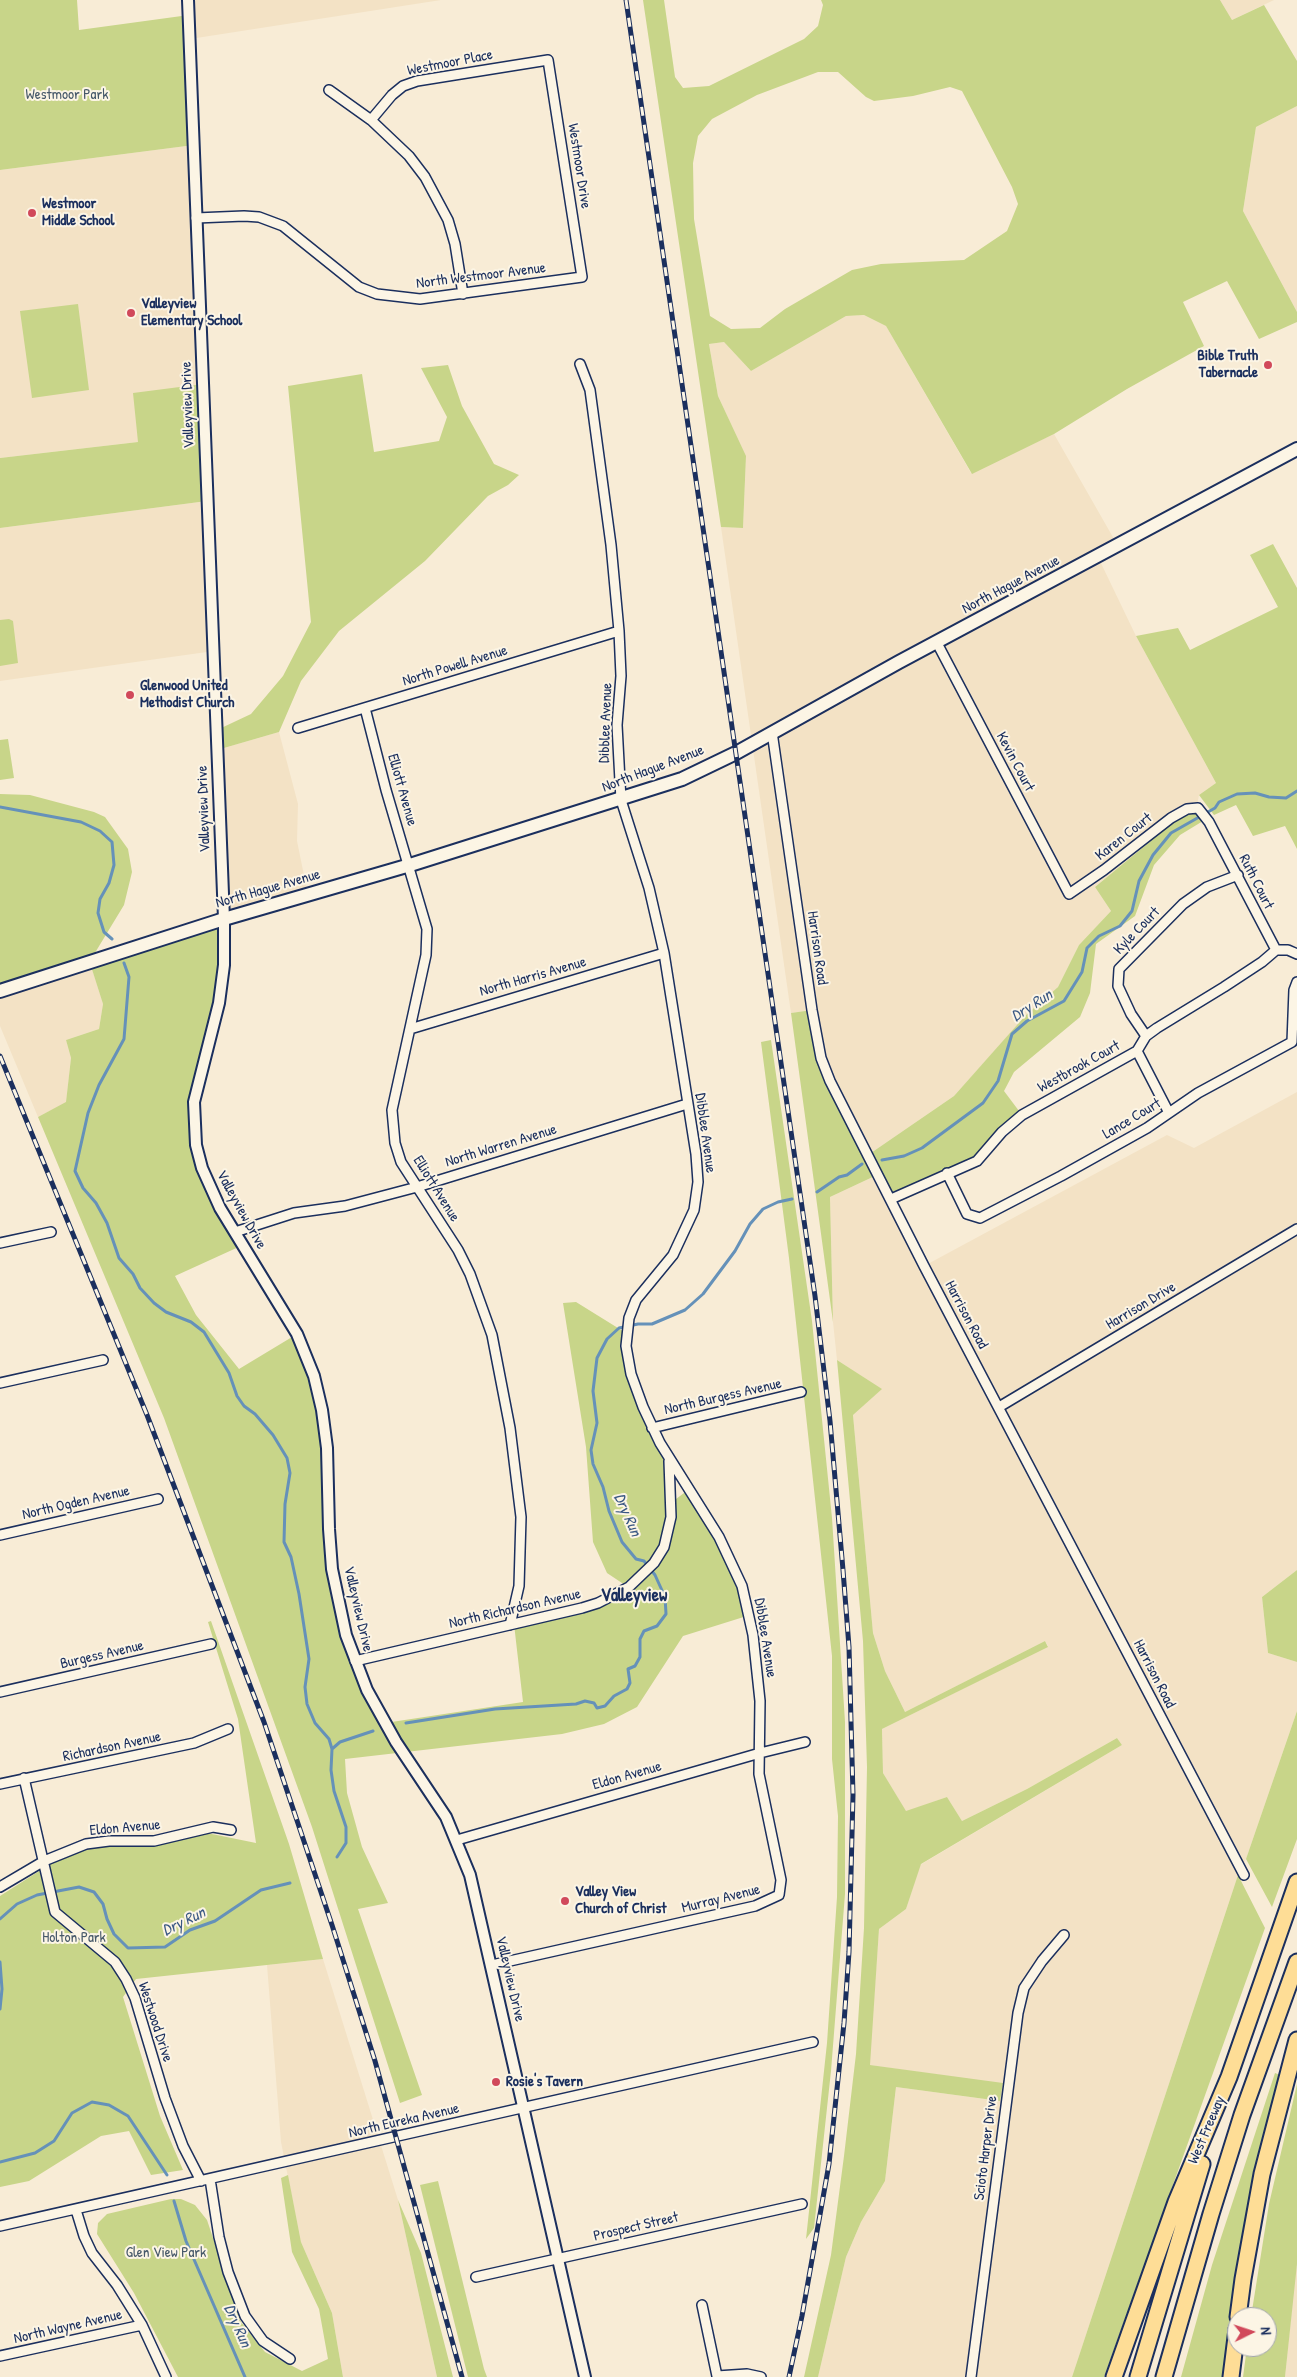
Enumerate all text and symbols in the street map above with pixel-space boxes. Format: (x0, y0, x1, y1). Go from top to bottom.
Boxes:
street label: Westmoor Place (406, 46, 494, 80)
park label: Westmoor Park (26, 86, 108, 104)
street label: Westmoor Drive (563, 122, 595, 210)
place label: Westmoor Middle School (42, 195, 114, 230)
marker: Westmoor Middle School (26, 207, 38, 219)
street label: North Westmoor Avenue (415, 259, 547, 293)
place label: Valleyview Elementary School (141, 295, 242, 330)
marker: Valleyview Elementary School (125, 307, 137, 319)
place label: Bible Truth Tabernacle (1197, 347, 1258, 382)
marker: Bible Truth Tabernacle (1262, 359, 1274, 371)
street label: Valleyview Drive (177, 361, 199, 449)
street label: North Hague Avenue (959, 552, 1063, 618)
street label: North Powell Avenue (400, 641, 510, 691)
place label: Glenwood United Methodist Church (140, 677, 234, 712)
street label: Dibblee Avenue (596, 683, 616, 763)
marker: Glenwood United Methodist Church (124, 689, 136, 701)
street label: Kevin Court (992, 729, 1038, 795)
street label: North Hague Avenue (599, 741, 707, 797)
street label: Elliott Avenue (383, 752, 421, 828)
street label: Valleyview Drive (193, 765, 215, 853)
street label: Karen Court (1092, 809, 1156, 865)
street label: Ruth Court (1235, 852, 1277, 912)
street label: North Hague Avenue (214, 865, 322, 913)
street label: Kyle Court (1110, 904, 1164, 958)
street label: Harrison Road (803, 910, 831, 986)
street label: North Harris Avenue (478, 953, 588, 1001)
water label: Dry Run (1008, 986, 1056, 1026)
street label: Westbrook Court (1035, 1037, 1123, 1097)
street label: Dibblee Avenue (691, 1092, 719, 1174)
street label: Lance Court (1100, 1095, 1164, 1143)
street label: North Warren Avenue (443, 1120, 559, 1172)
street label: Elliott Avenue (409, 1153, 463, 1225)
street label: Valleyview Drive (212, 1168, 270, 1252)
street label: Harrison Road (941, 1278, 991, 1352)
street label: Harrison Drive (1103, 1278, 1179, 1334)
street label: North Burgess Avenue (663, 1375, 783, 1419)
street label: North Ogden Avenue (20, 1482, 132, 1524)
water label: Dry Run (609, 1490, 645, 1540)
street label: Valleyview Drive (339, 1565, 377, 1653)
street label: North Richardson Avenue (447, 1585, 583, 1633)
district label: Valleyview (601, 1585, 667, 1607)
street label: Dibblee Avenue (750, 1597, 780, 1679)
street label: Burgess Avenue (59, 1637, 145, 1673)
street label: Harrison Road (1129, 1637, 1179, 1711)
street label: Richardson Avenue (61, 1728, 163, 1766)
street label: Eldon Avenue (590, 1758, 664, 1794)
street label: Eldon Avenue (89, 1816, 161, 1840)
street label: Murray Avenue (680, 1881, 762, 1917)
place label: Valley View Church of Christ (575, 1883, 666, 1918)
marker: Valley View Church of Christ (559, 1895, 571, 1907)
water label: Dry Run (160, 1903, 208, 1941)
park label: Holton Park (42, 1929, 106, 1947)
street label: Valleyview Drive (491, 1935, 529, 2023)
street label: Westwood Drive (134, 1980, 176, 2064)
place label: Rosie's Tavern (506, 2073, 583, 2091)
marker: Rosie's Tavern (490, 2076, 502, 2088)
street label: West Freeway (1185, 2093, 1229, 2167)
street label: Scioto Harper Drive (971, 2095, 1001, 2201)
street label: North Eureka Avenue (347, 2100, 461, 2142)
street label: Prospect Street (592, 2208, 680, 2246)
park label: Glen View Park (126, 2244, 206, 2262)
water label: Dry Run (219, 2301, 255, 2351)
street label: North Wayne Avenue (12, 2306, 124, 2348)
north arrow (1227, 2307, 1277, 2357)
text: N (1257, 2327, 1276, 2335)

